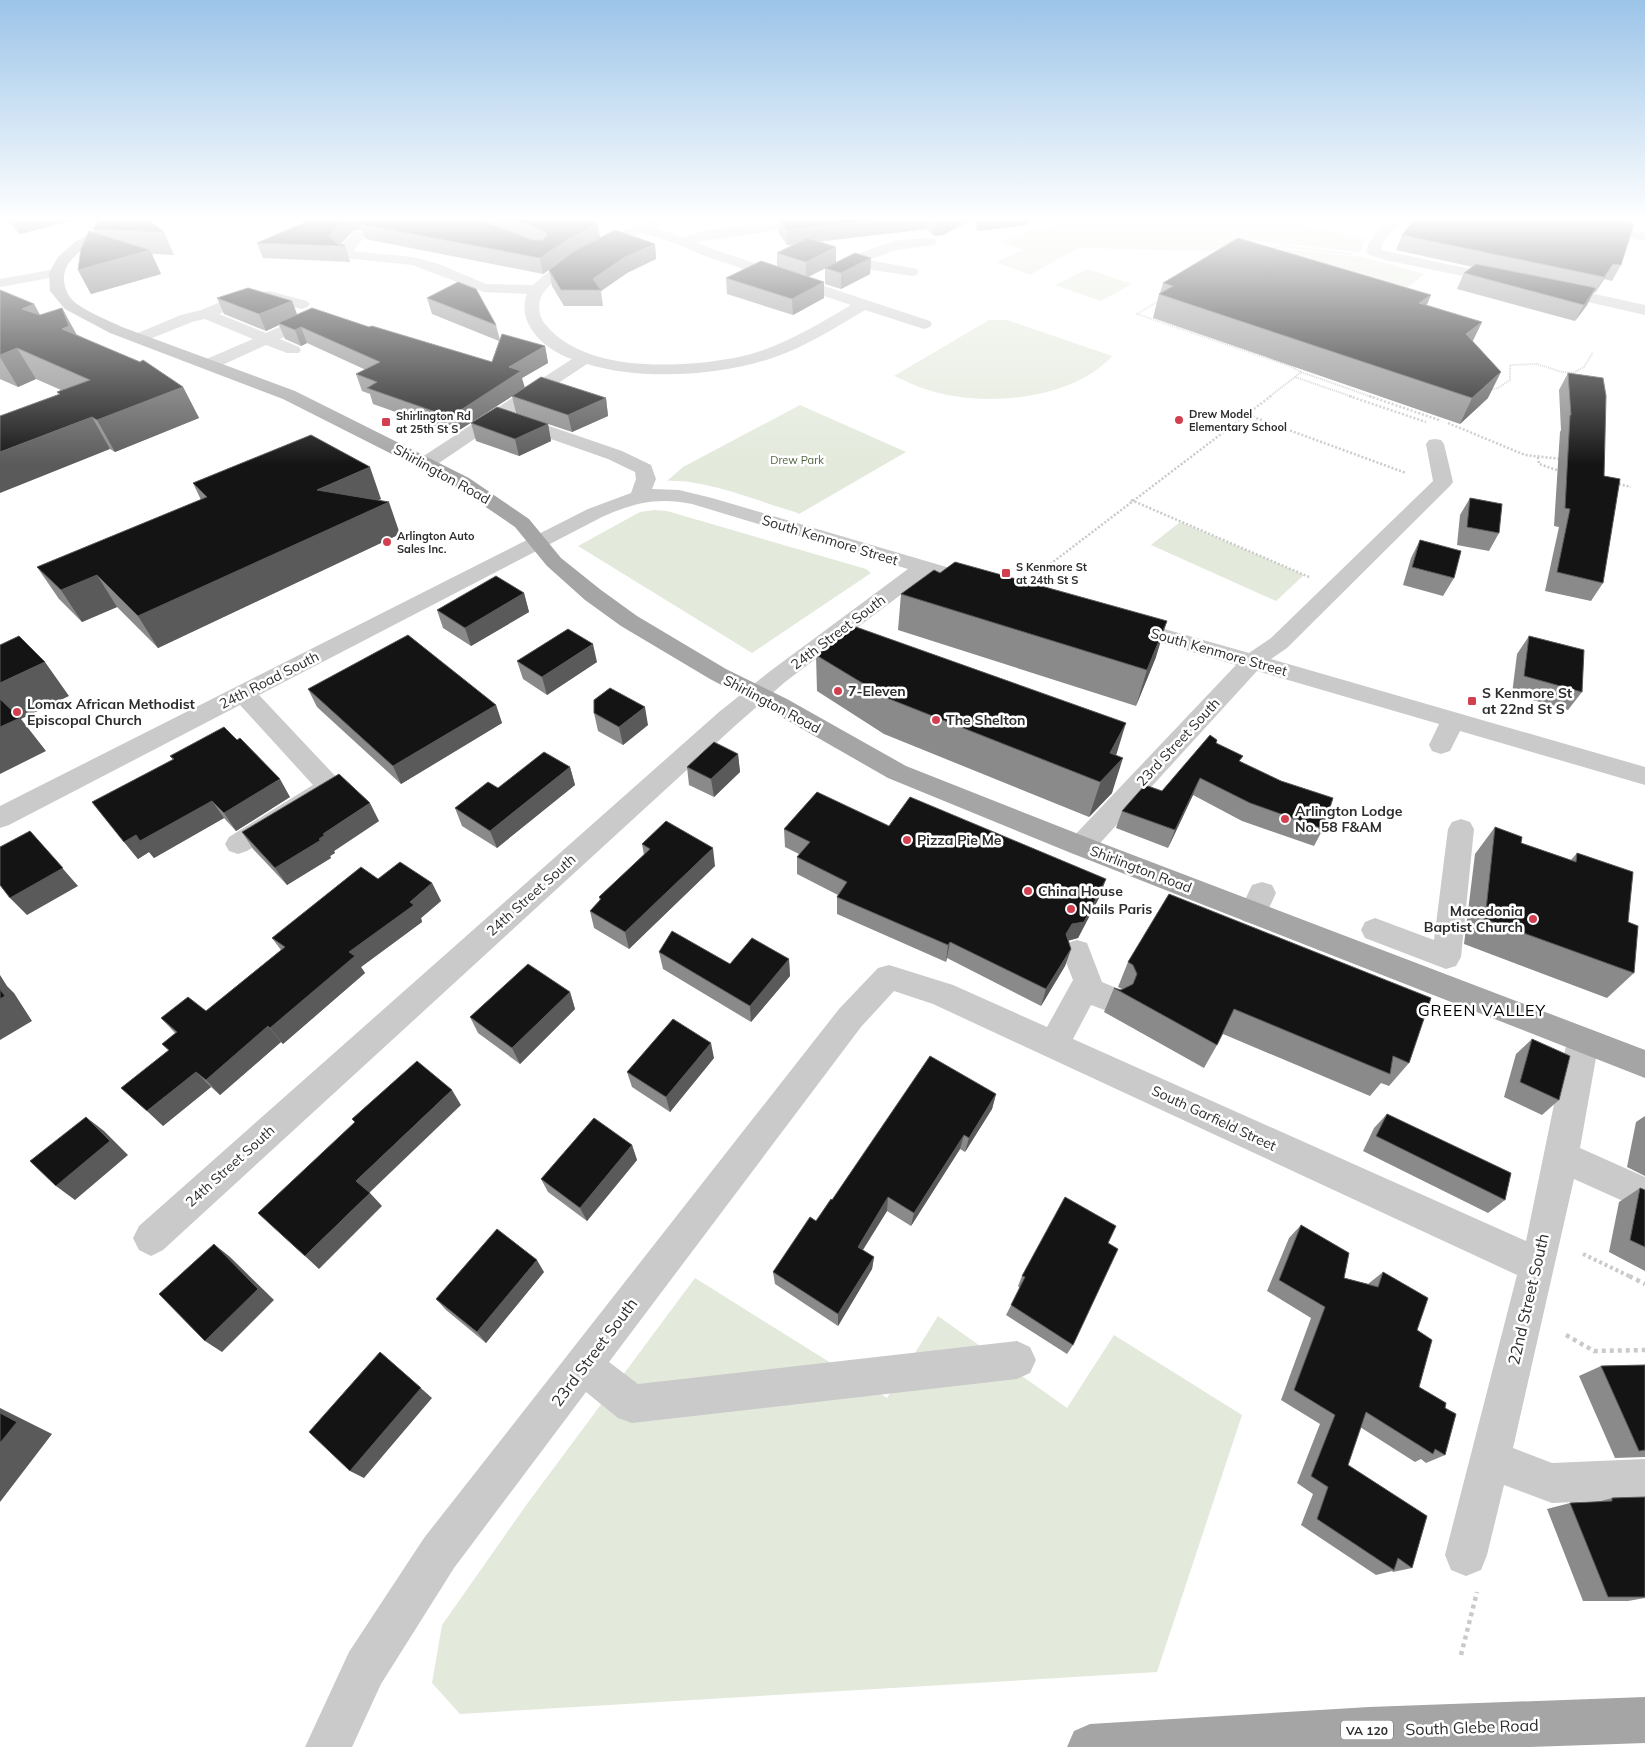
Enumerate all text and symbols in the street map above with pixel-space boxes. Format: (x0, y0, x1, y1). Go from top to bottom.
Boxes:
place label: Drew Model Elementary School (1189, 407, 1287, 434)
place label: Shirlington Rd at 25th St S (396, 409, 471, 436)
marker: Drew Model Elementary School (1173, 414, 1185, 426)
marker: Shirlington Rd at 25th St S (380, 416, 392, 428)
street label: Shirlington Road (391, 440, 493, 508)
park label: Drew Park (770, 453, 824, 467)
street label: South Kenmore Street (760, 511, 900, 569)
place label: Arlington Auto Sales Inc. (397, 529, 475, 556)
marker: Arlington Auto Sales Inc. (381, 536, 393, 548)
place label: S Kenmore St at 24th St S (1016, 560, 1087, 587)
marker: S Kenmore St at 24th St S (1000, 567, 1012, 579)
street label: 24th Street South (787, 591, 889, 673)
street label: South Kenmore Street (1149, 624, 1290, 680)
street label: 24th Road South (216, 647, 322, 713)
street label: Shirlington Road (720, 671, 824, 737)
place label: 7-Eleven (848, 682, 906, 700)
place label: S Kenmore St at 22nd St S (1482, 684, 1573, 718)
marker: 7-Eleven (832, 685, 844, 697)
street label: 23rd Street South (1133, 694, 1223, 790)
place label: Lomax African Methodist Episcopal Church (27, 695, 196, 729)
marker: S Kenmore St at 22nd St S (1466, 695, 1478, 707)
marker: Lomax African Methodist Episcopal Church (11, 706, 23, 718)
place label: The Shelton (946, 711, 1025, 729)
marker: The Shelton (930, 714, 942, 726)
place label: Arlington Lodge No. 58 F&AM (1295, 802, 1403, 836)
marker: Arlington Lodge No. 58 F&AM (1279, 813, 1291, 825)
place label: Pizza Pie Me (917, 831, 1002, 849)
marker: Pizza Pie Me (901, 834, 913, 846)
street label: Shirlington Road (1088, 841, 1194, 897)
street label: 24th Street South (483, 850, 579, 940)
place label: China House (1038, 882, 1123, 900)
marker: China House (1022, 885, 1034, 897)
place label: Nails Paris (1081, 900, 1152, 918)
place label: Macedonia Baptist Church (1424, 902, 1523, 936)
marker: Nails Paris (1065, 903, 1077, 915)
marker: Macedonia Baptist Church (1527, 913, 1539, 925)
district label: GREEN VALLEY (1418, 1000, 1546, 1020)
street label: South Garfield Street (1149, 1081, 1279, 1155)
street label: 24th Street South (182, 1121, 278, 1211)
street label: 22nd Street South (1503, 1231, 1553, 1367)
street label: 23rd Street South (547, 1294, 641, 1410)
street label: South Glebe Road (1405, 1715, 1539, 1739)
road number: VA 120 (1341, 1720, 1393, 1740)

